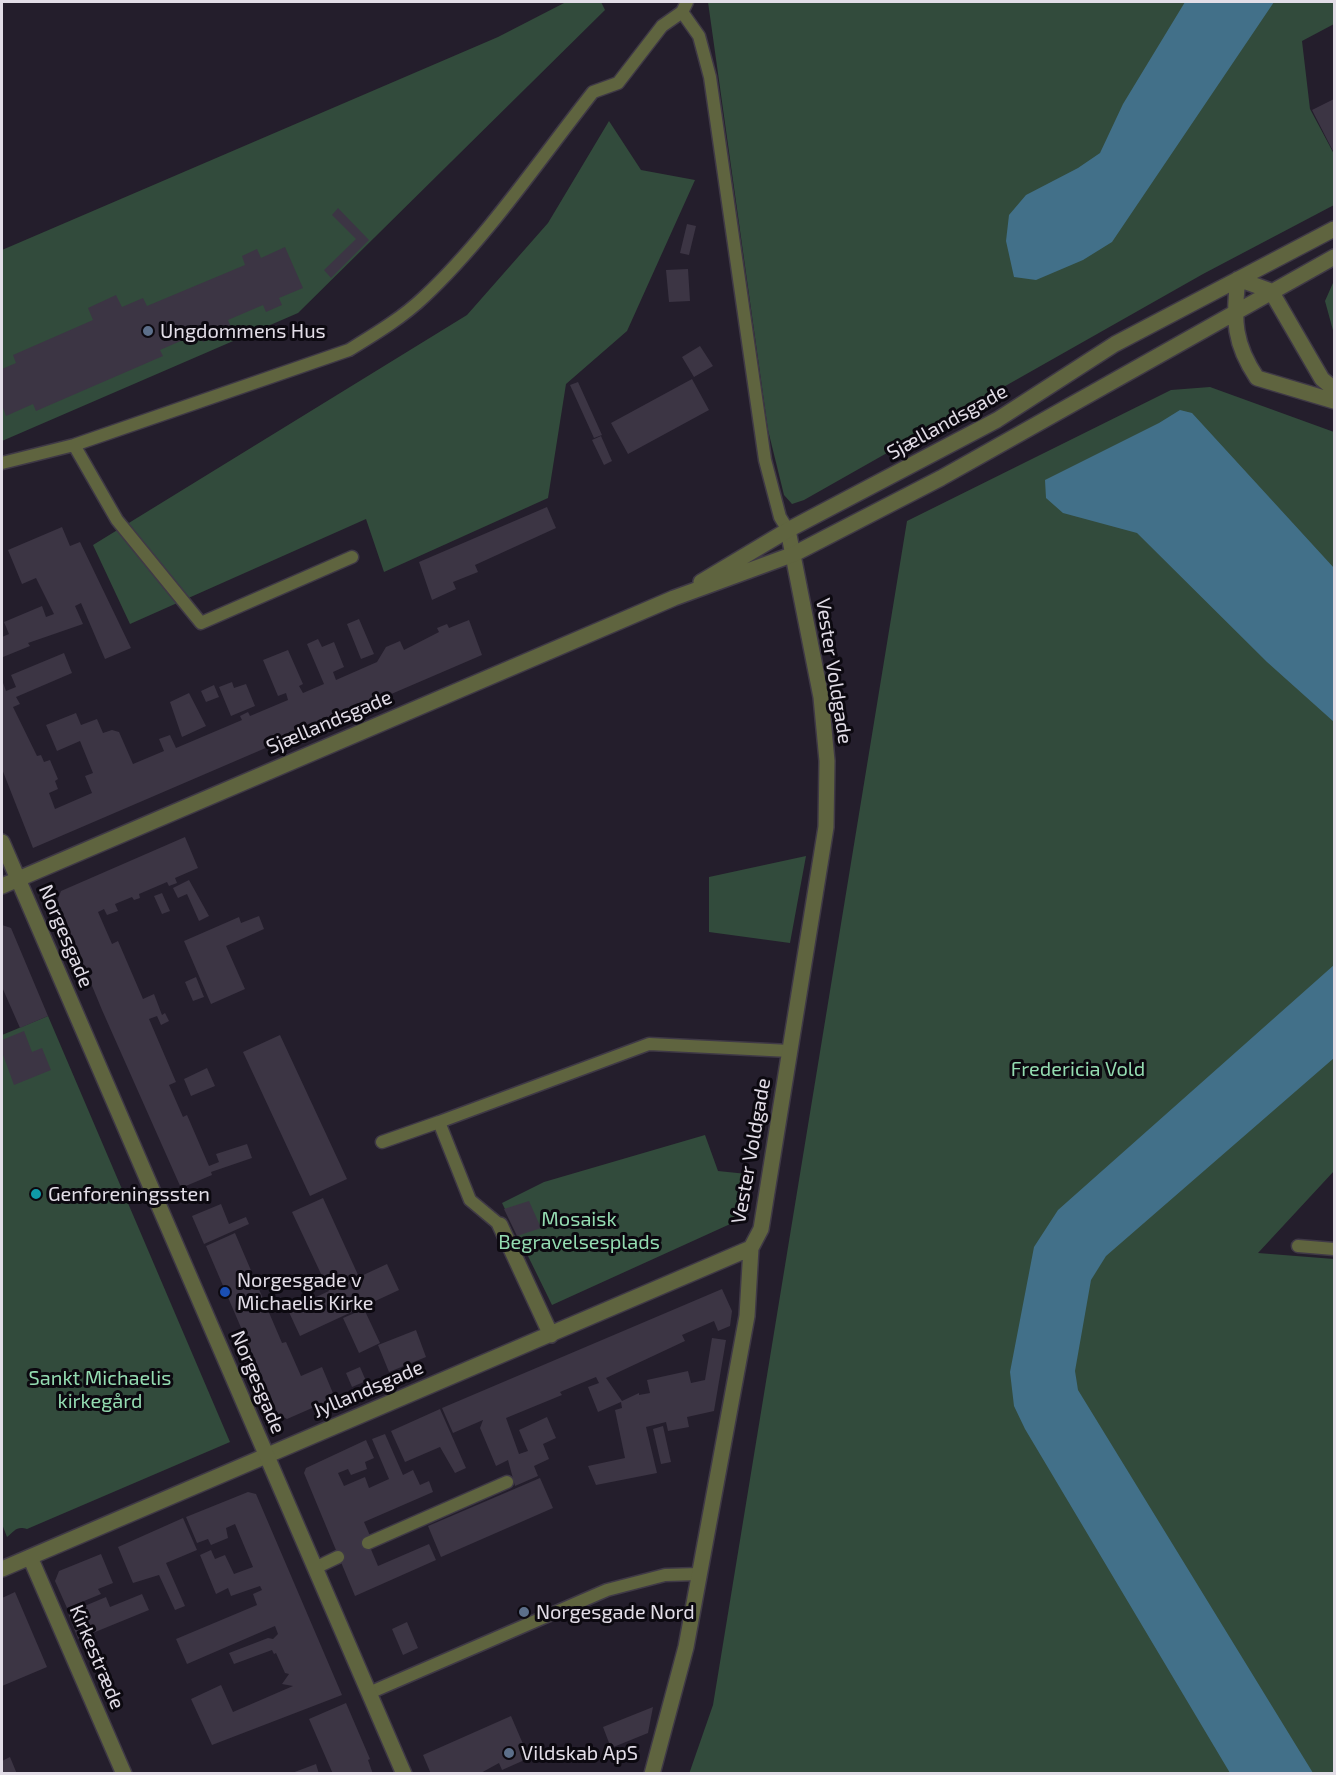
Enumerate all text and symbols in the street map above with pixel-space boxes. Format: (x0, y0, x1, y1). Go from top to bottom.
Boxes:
place label: Ungdommens Hus (160, 319, 326, 343)
marker: Ungdommens Hus (141, 324, 155, 338)
street label: Sjællandsgade (883, 379, 1011, 465)
street label: Vester Voldgade (811, 596, 857, 746)
street label: Sjællandsgade (263, 685, 395, 759)
street label: Norgesgade (34, 881, 98, 991)
park label: Fredericia Vold (1011, 1057, 1145, 1081)
street label: Vester Voldgade (726, 1076, 776, 1226)
place label: Genforeningssten (48, 1182, 210, 1206)
marker: Genforeningssten (29, 1187, 43, 1201)
park label: Mosaisk Begravelsesplads (498, 1207, 660, 1254)
place label: Norgesgade v Michaelis Kirke (237, 1268, 374, 1315)
marker: Norgesgade v Michaelis Kirke (218, 1285, 232, 1299)
street label: Norgesgade (226, 1327, 290, 1437)
street label: Jyllandsgade (309, 1355, 427, 1423)
park label: Sankt Michaelis kirkegård (29, 1366, 171, 1413)
place label: Norgesgade Nord (536, 1600, 695, 1624)
street label: Kirkestræde (64, 1601, 130, 1713)
marker: Norgesgade Nord (517, 1605, 531, 1619)
place label: Vildskab ApS (521, 1741, 638, 1765)
marker: Vildskab ApS (502, 1746, 516, 1760)

